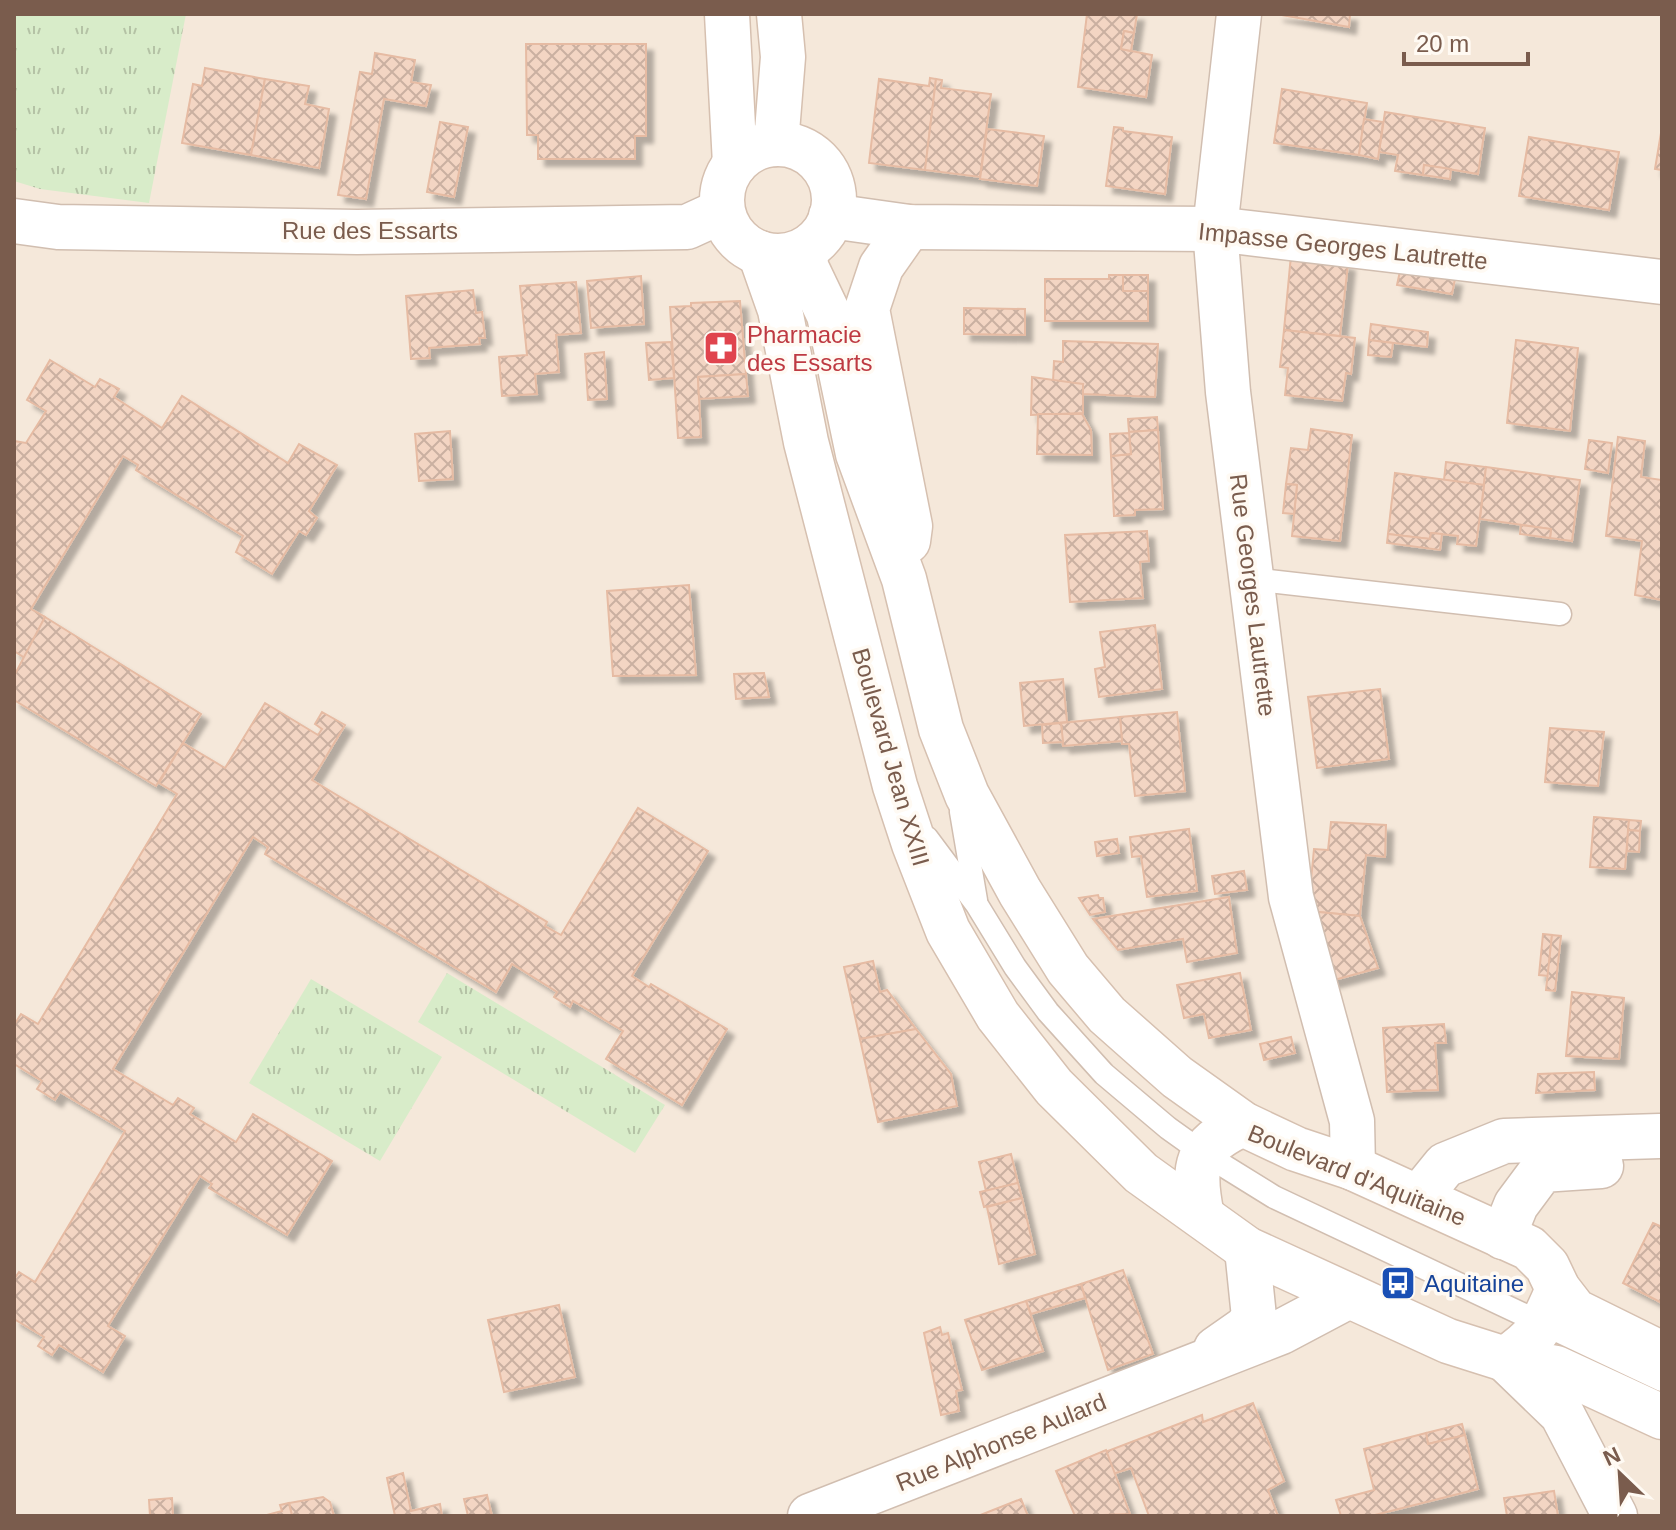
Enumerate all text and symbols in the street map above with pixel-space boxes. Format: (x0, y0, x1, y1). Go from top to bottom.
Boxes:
scale bar (1404, 16, 1528, 66)
text: 20 m (1416, 30, 1469, 57)
street label: Rue des Essarts (282, 217, 458, 244)
street label: Impasse Georges Lautrette (1197, 217, 1489, 275)
place label: Pharmacie des Essarts (747, 321, 872, 376)
pharmacy icon: Pharmacie des Essarts (702, 329, 740, 367)
street label: Rue Georges Lautrette (1225, 472, 1281, 718)
street label: Boulevard Jean XXIII (847, 645, 935, 869)
street label: Boulevard d'Aquitaine (1244, 1119, 1470, 1231)
bus stop icon: Aquitaine (1379, 1264, 1417, 1302)
place label: Aquitaine (1424, 1270, 1524, 1297)
street label: Rue Alphonse Aulard (892, 1387, 1110, 1497)
north arrow (1580, 1434, 1660, 1514)
text: N (1599, 1442, 1624, 1471)

